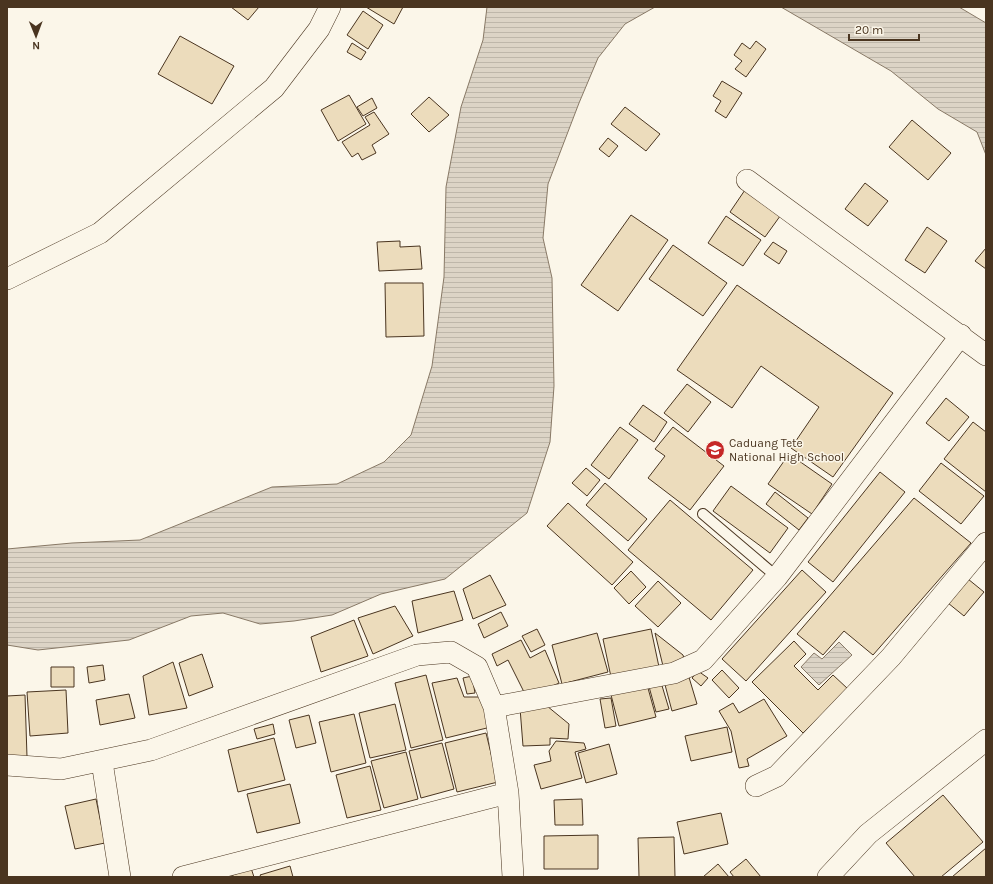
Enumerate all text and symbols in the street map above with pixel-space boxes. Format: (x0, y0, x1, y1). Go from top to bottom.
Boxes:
north arrow (16, 16, 56, 56)
scale bar (849, 16, 919, 42)
text: 20 m (855, 23, 883, 37)
text: N (32, 39, 40, 52)
place label: Caduang Tete National High School (729, 436, 844, 464)
school or university icon: Caduang Tete National High School (704, 439, 726, 461)

